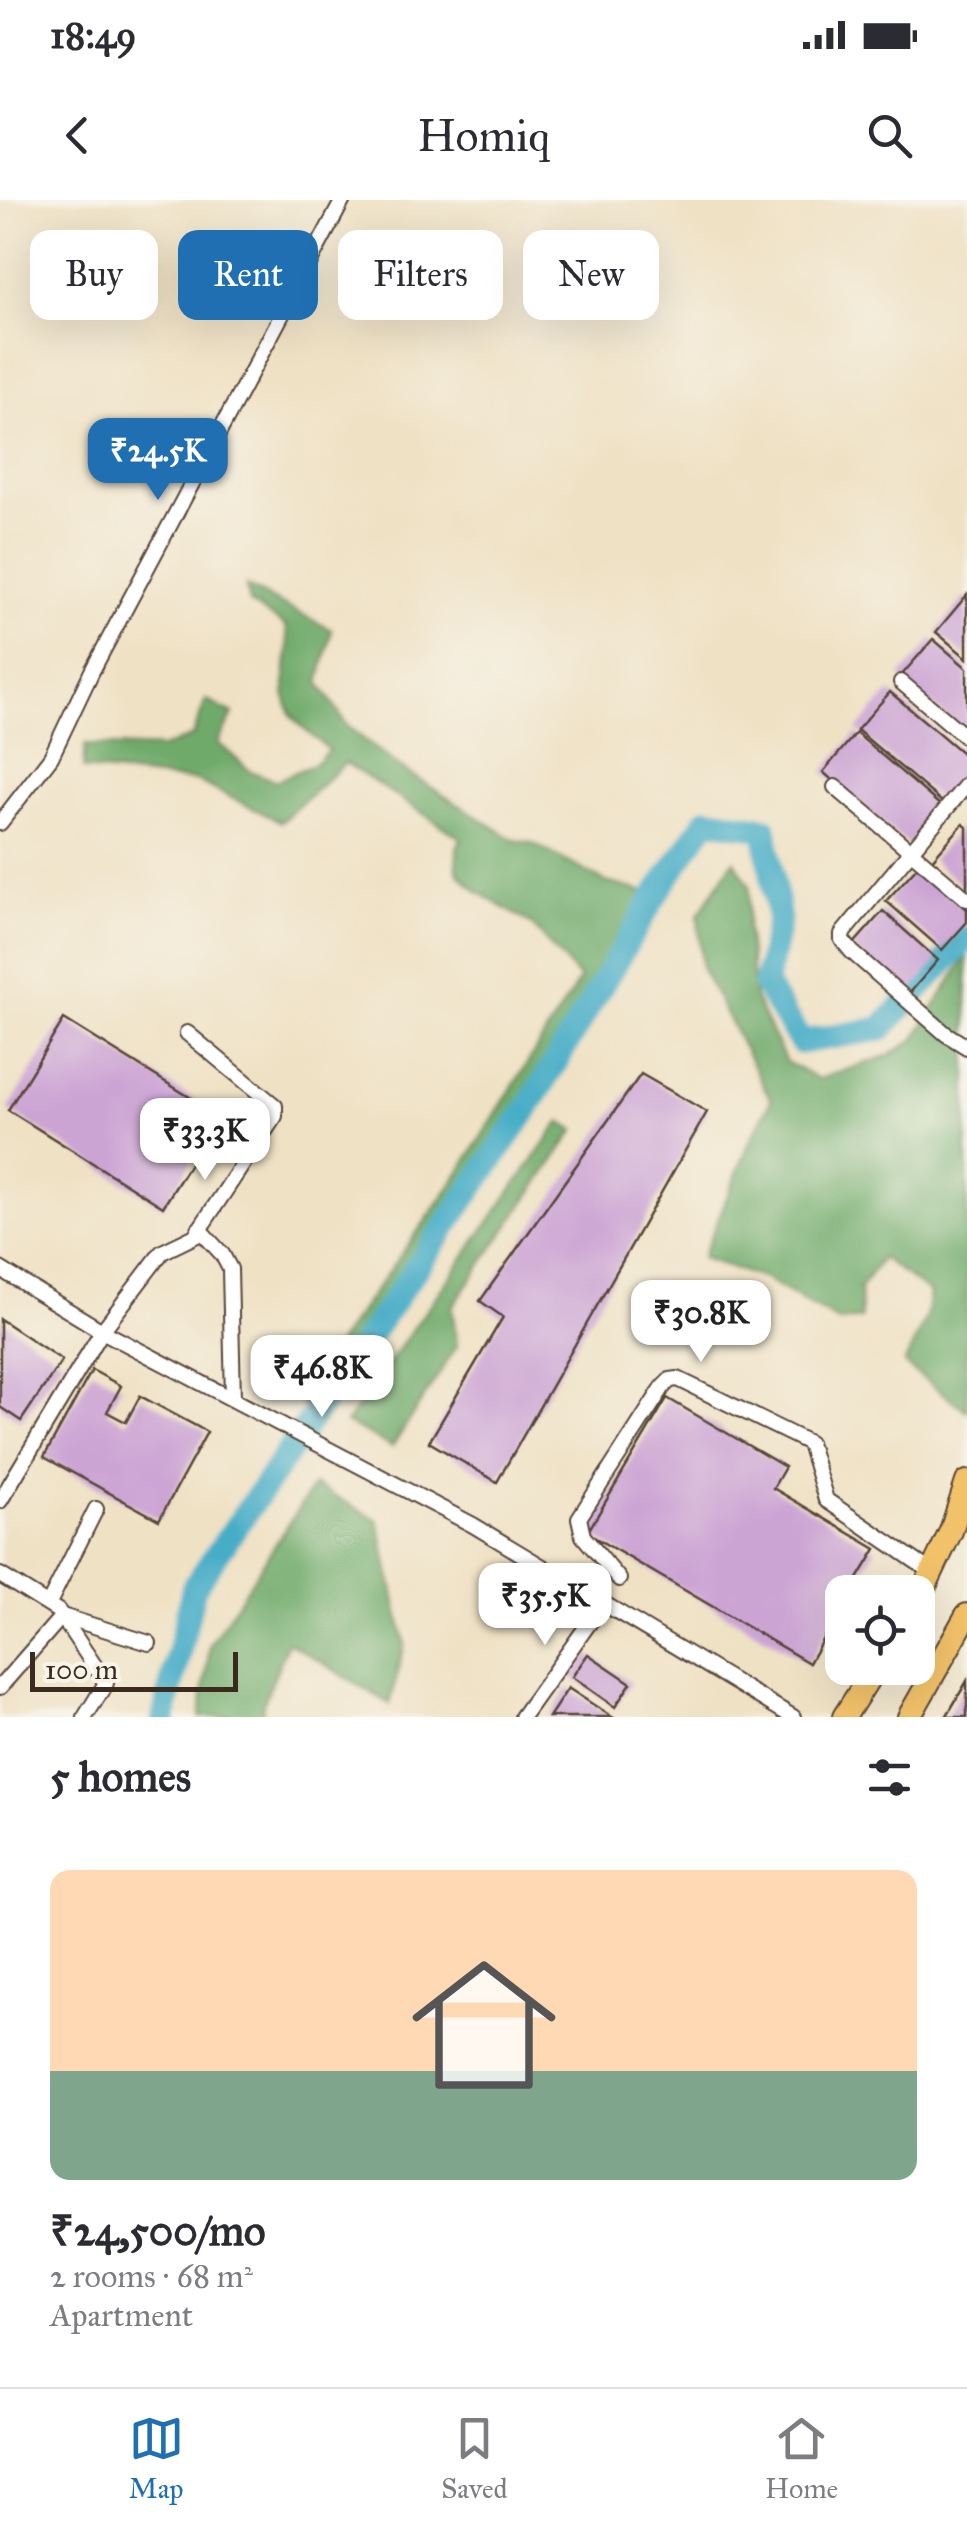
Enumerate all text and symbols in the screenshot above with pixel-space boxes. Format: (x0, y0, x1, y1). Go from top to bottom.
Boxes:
text: 18:49 (50, 12, 136, 58)
icon: back (50, 108, 105, 163)
text: Homiq (417, 108, 550, 163)
icon: search (862, 108, 917, 163)
chip: Buy (30, 230, 158, 320)
chip: Rent (178, 230, 318, 320)
chip: Filters (338, 230, 503, 320)
chip: New (523, 230, 659, 320)
pin: ₹24.5K (77, 418, 239, 503)
text: ₹24.5K (110, 431, 206, 470)
pin: ₹33.3K (124, 1098, 286, 1183)
text: ₹33.3K (162, 1111, 248, 1150)
pin: ₹30.8K (620, 1280, 782, 1365)
text: ₹30.8K (653, 1293, 749, 1332)
pin: ₹46.8K (241, 1335, 403, 1420)
text: ₹46.8K (273, 1348, 371, 1387)
pin: ₹35.5K (464, 1563, 626, 1648)
map controls (825, 1575, 935, 1685)
button: locate (825, 1575, 935, 1685)
text: ₹35.5K (501, 1576, 589, 1615)
scale bar (30, 1647, 238, 1692)
text: 100 m (45, 1652, 118, 1687)
icon: filters (862, 1750, 917, 1805)
text: 5 homes (50, 1751, 191, 1803)
icon: home (394, 1935, 574, 2115)
text: ₹24,500/mo (50, 2205, 266, 2257)
text: 2 rooms · 68 m² (50, 2257, 253, 2296)
text: Apartment (50, 2296, 193, 2335)
tab: Map (129, 2411, 184, 2506)
tab: Saved (441, 2411, 508, 2506)
tab: Home (765, 2411, 838, 2506)

